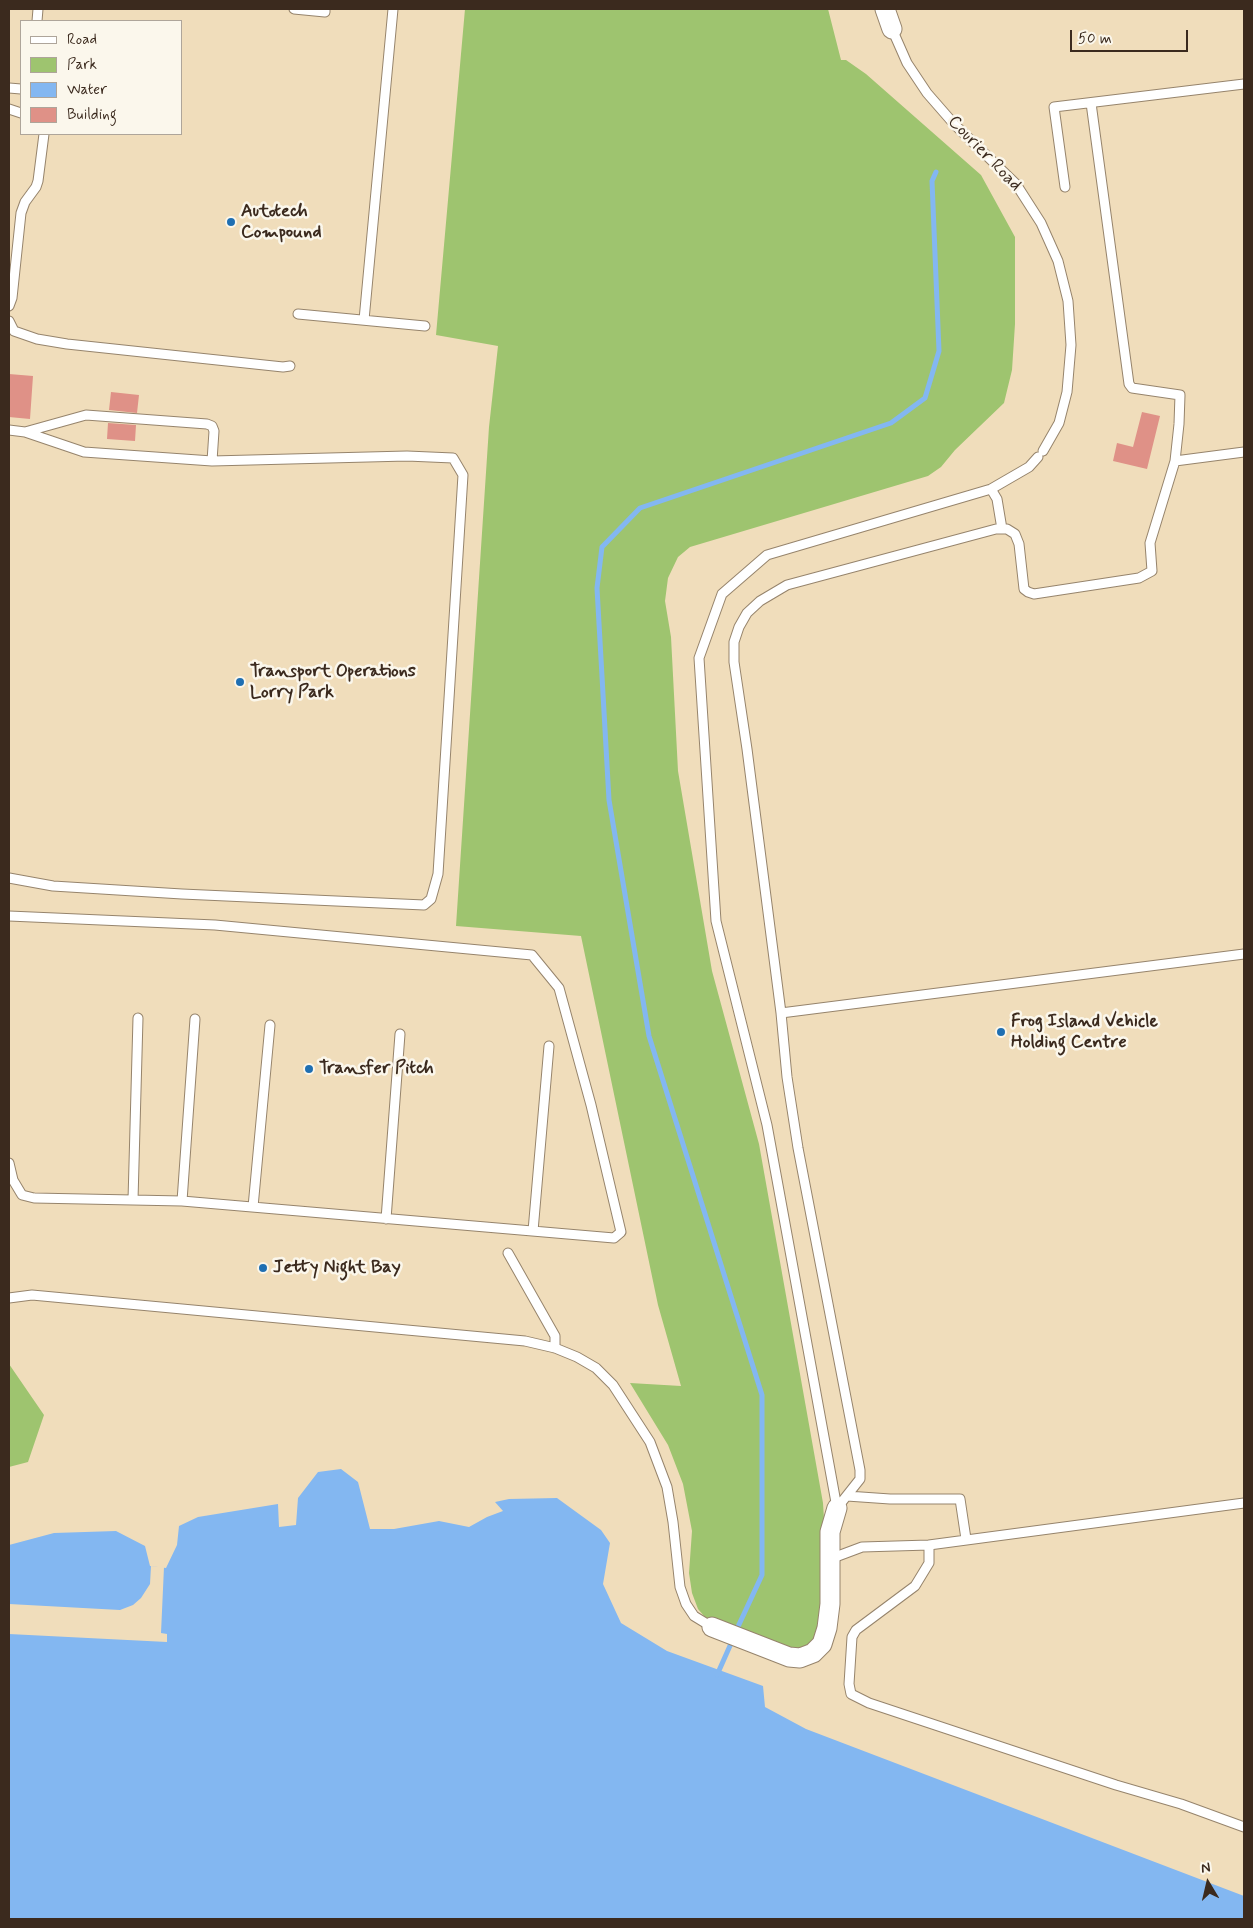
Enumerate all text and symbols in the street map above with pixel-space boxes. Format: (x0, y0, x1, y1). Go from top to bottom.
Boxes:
legend (20, 20, 182, 135)
scale bar (1073, 20, 1190, 52)
text: 50 m (1078, 29, 1112, 49)
text: Road (67, 30, 97, 50)
text: Park (67, 55, 97, 75)
text: Water (67, 80, 107, 100)
text: Building (67, 105, 117, 125)
street label: Courier Road (943, 112, 1025, 196)
place label: Autotech Compound (241, 201, 321, 243)
marker: Autotech Compound (225, 216, 237, 228)
place label: Transport Operations Lorry Park (250, 661, 416, 704)
marker: Transport Operations Lorry Park (234, 676, 246, 688)
place label: Frog Island Vehicle Holding Centre (1011, 1011, 1158, 1054)
marker: Frog Island Vehicle Holding Centre (995, 1026, 1007, 1038)
place label: Transfer Pitch (319, 1058, 434, 1080)
marker: Transfer Pitch (303, 1063, 315, 1075)
place label: Jetty Night Bay (273, 1257, 401, 1279)
marker: Jetty Night Bay (257, 1262, 269, 1274)
north arrow (1183, 1858, 1233, 1908)
text: N (1200, 1859, 1212, 1878)

